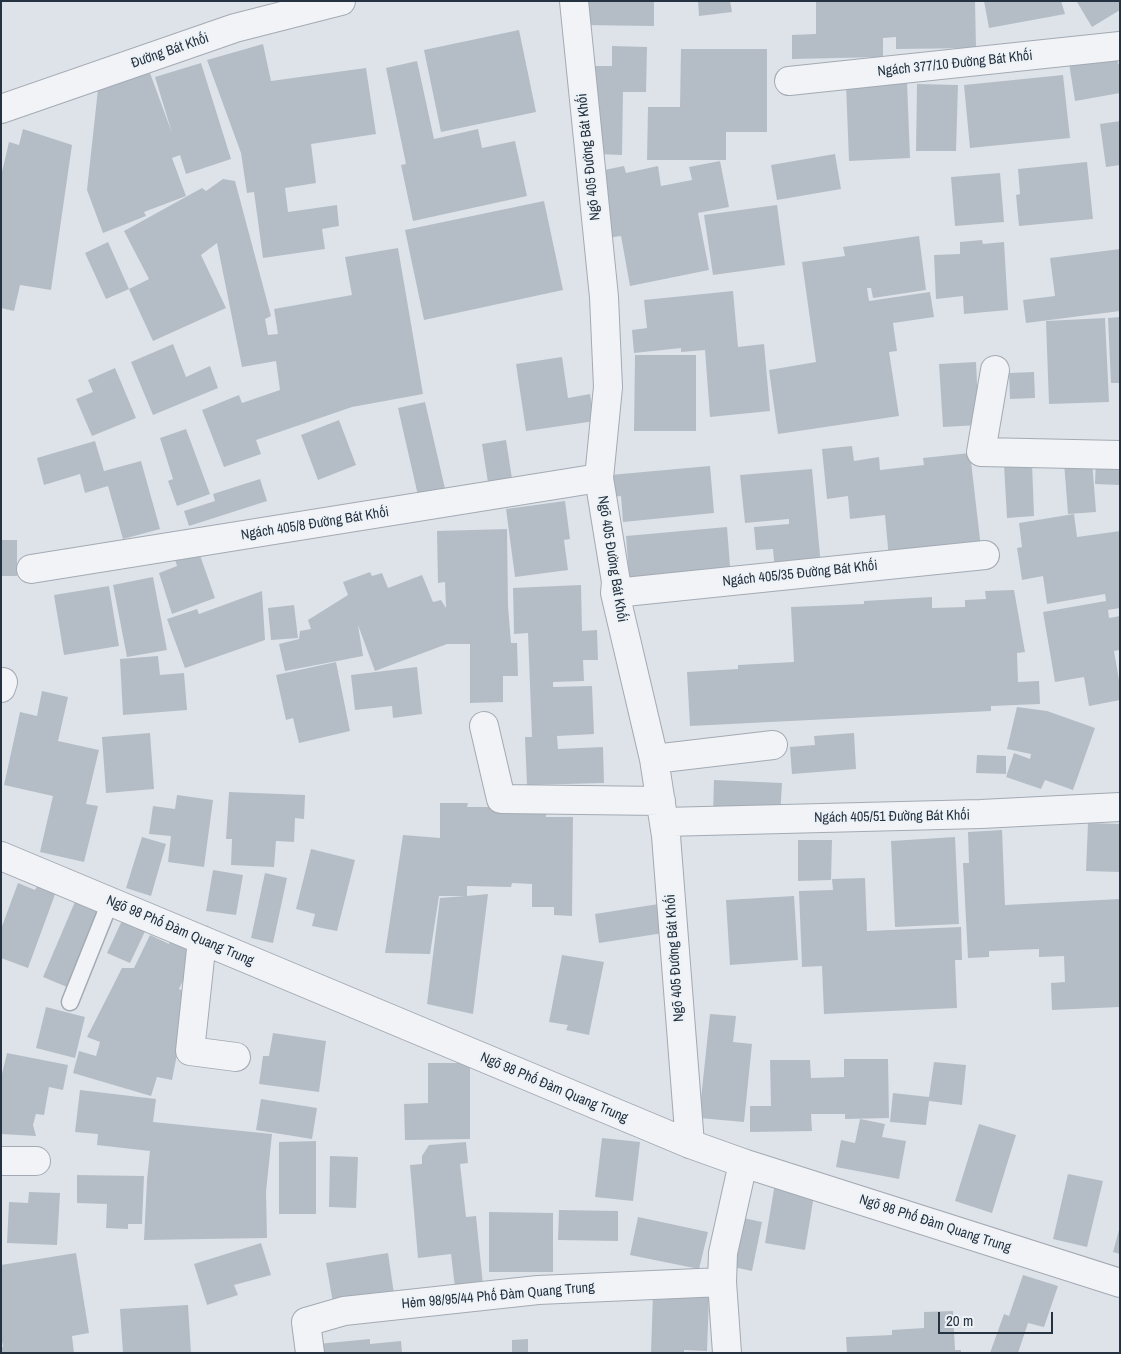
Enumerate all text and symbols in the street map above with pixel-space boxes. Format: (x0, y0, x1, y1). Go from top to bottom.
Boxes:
street label: Đường Bát Khối (129, 30, 211, 72)
street label: Ngách 377/10 Đường Bát Khối (877, 48, 1033, 80)
street label: Ngõ 405 Đường Bát Khối (574, 93, 604, 221)
street label: Ngõ 405 Đường Bát Khối (594, 495, 630, 623)
street label: Ngách 405/8 Đường Bát Khối (240, 504, 390, 544)
street label: Ngách 405/35 Đường Bát Khối (722, 558, 878, 590)
street label: Ngách 405/51 Đường Bát Khối (814, 807, 970, 827)
street label: Ngõ 98 Phố Đàm Quang Trung (104, 892, 256, 970)
street label: Ngõ 405 Đường Bát Khối (662, 894, 688, 1022)
street label: Ngõ 98 Phố Đàm Quang Trung (478, 1049, 630, 1127)
street label: Ngõ 98 Phố Đàm Quang Trung (857, 1192, 1013, 1256)
street label: Hẻm 98/95/44 Phố Đàm Quang Trung (401, 1279, 595, 1313)
scale bar (941, 1302, 1056, 1334)
text: 20 m (946, 1310, 973, 1331)

